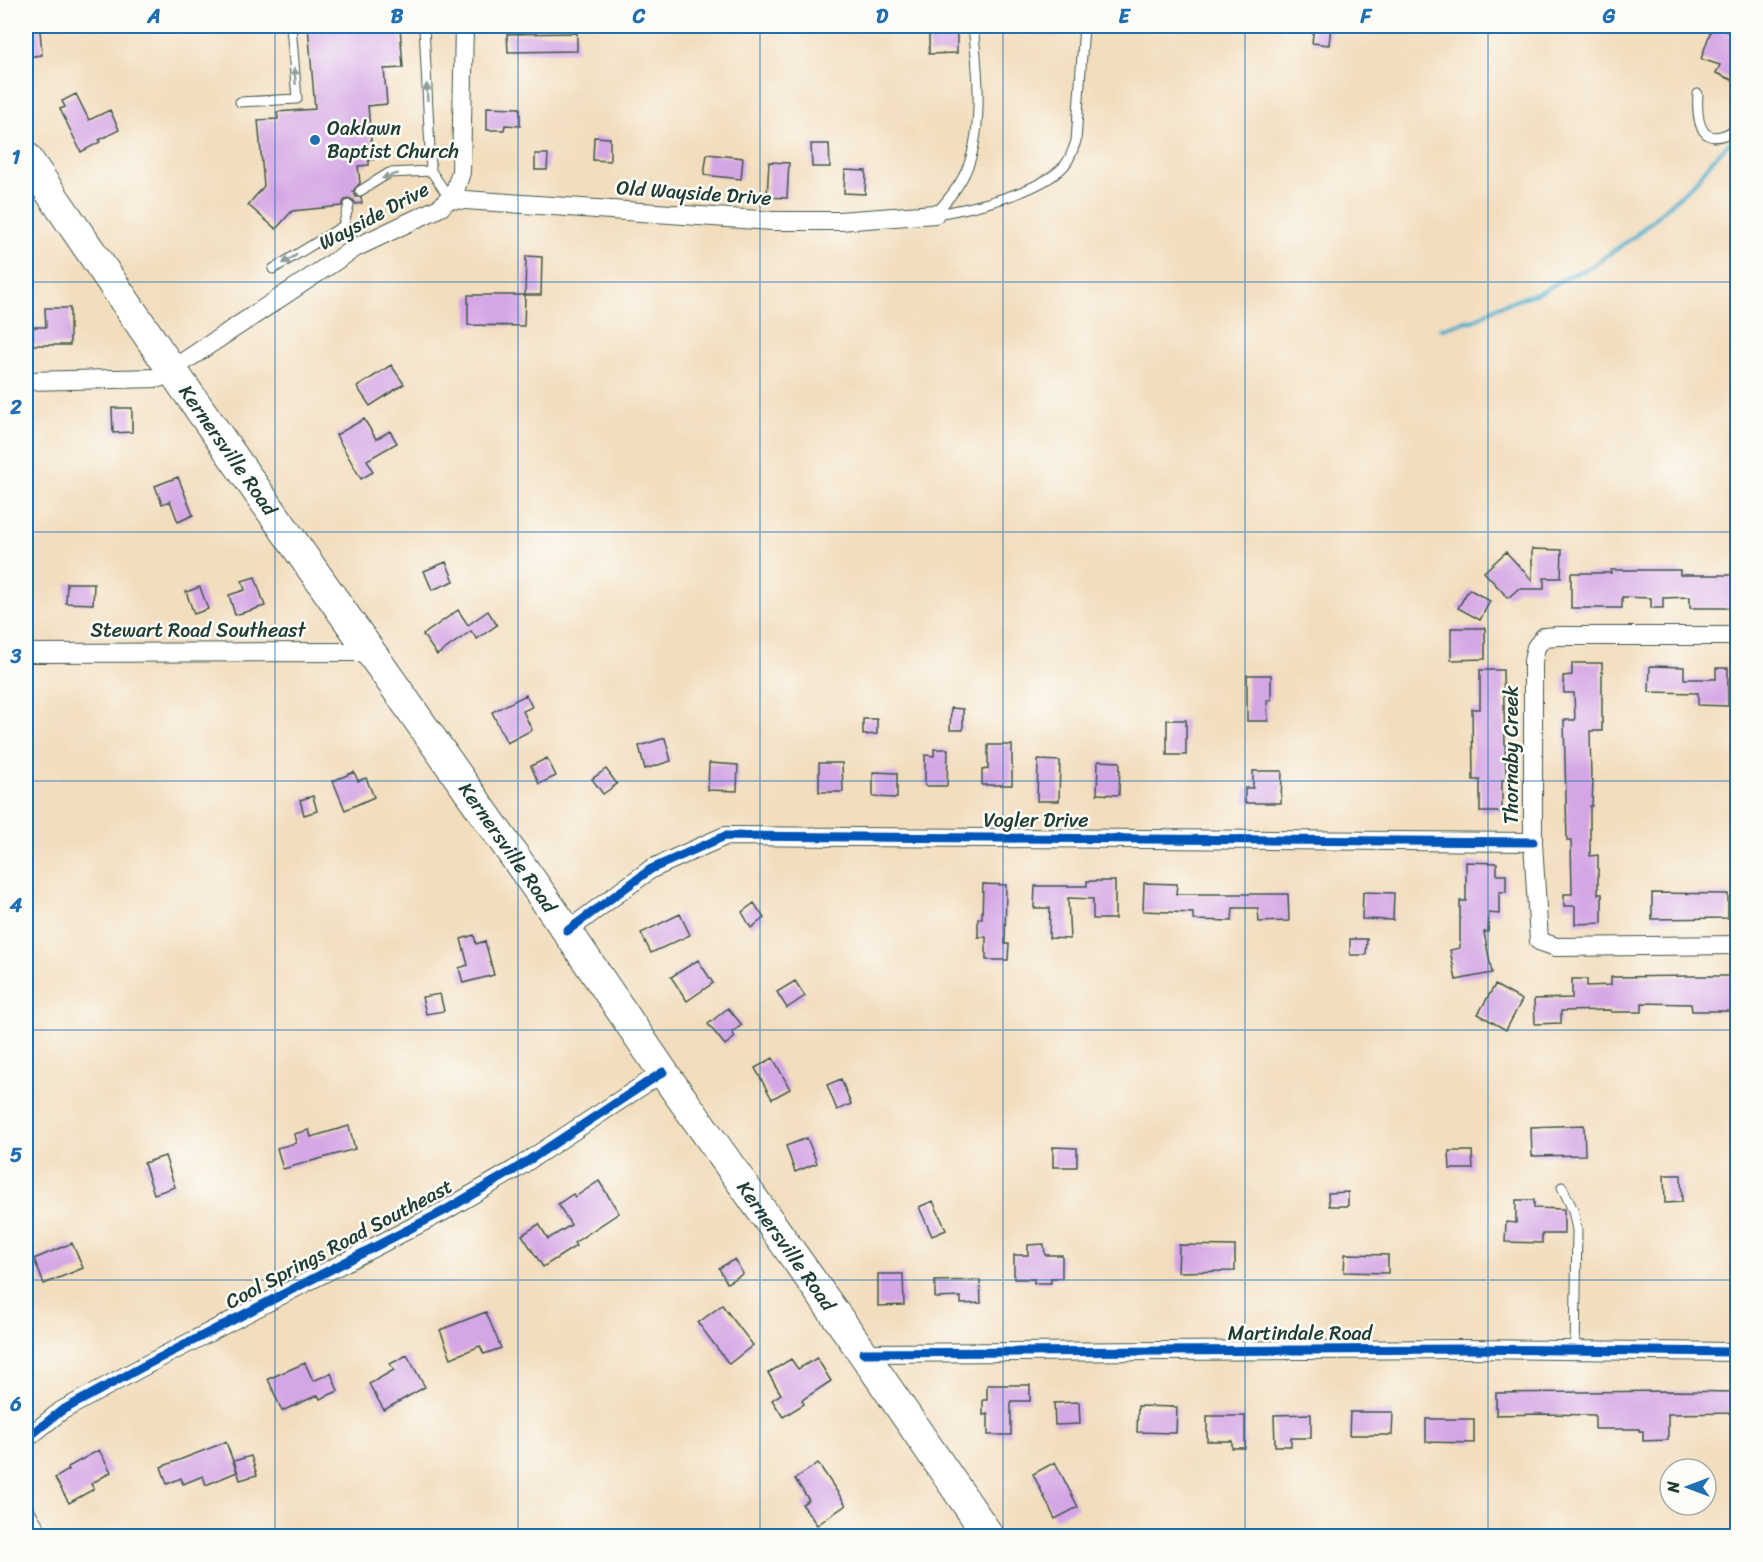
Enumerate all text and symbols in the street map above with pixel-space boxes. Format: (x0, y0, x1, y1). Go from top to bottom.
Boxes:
text: A (146, 0, 161, 34)
text: B (391, 0, 404, 34)
text: C (632, 0, 646, 34)
text: D (876, 0, 889, 34)
text: E (1118, 0, 1131, 34)
text: F (1360, 0, 1373, 34)
text: G (1602, 0, 1616, 34)
one-way arrow (290, 67, 300, 86)
one-way arrow (423, 82, 432, 101)
place label: Oaklawn Baptist Church (327, 111, 459, 169)
marker: Oaklawn Baptist Church (308, 133, 322, 147)
text: 1 (12, 140, 21, 175)
street label: Old Wayside Drive (615, 170, 773, 216)
street label: Wayside Drive (312, 172, 436, 260)
one-way arrow (381, 172, 399, 181)
one-way arrow (282, 253, 298, 264)
street label: Kernersville Road (170, 377, 288, 524)
text: 2 (9, 390, 22, 425)
street label: Stewart Road Southeast (91, 613, 306, 648)
text: 3 (10, 639, 22, 674)
street label: Thornaby Creek (1494, 685, 1529, 824)
street label: Kernersville Road (450, 774, 567, 921)
street label: Vogler Drive (983, 803, 1089, 838)
text: 4 (9, 888, 23, 923)
text: 5 (10, 1138, 22, 1173)
street label: Cool Springs Road Southeast (219, 1169, 459, 1319)
street label: Kernersville Road (728, 1173, 846, 1320)
street label: Martindale Road (1228, 1316, 1374, 1351)
text: 6 (9, 1387, 22, 1422)
north arrow (1658, 1457, 1718, 1517)
text: N (1659, 1481, 1688, 1494)

